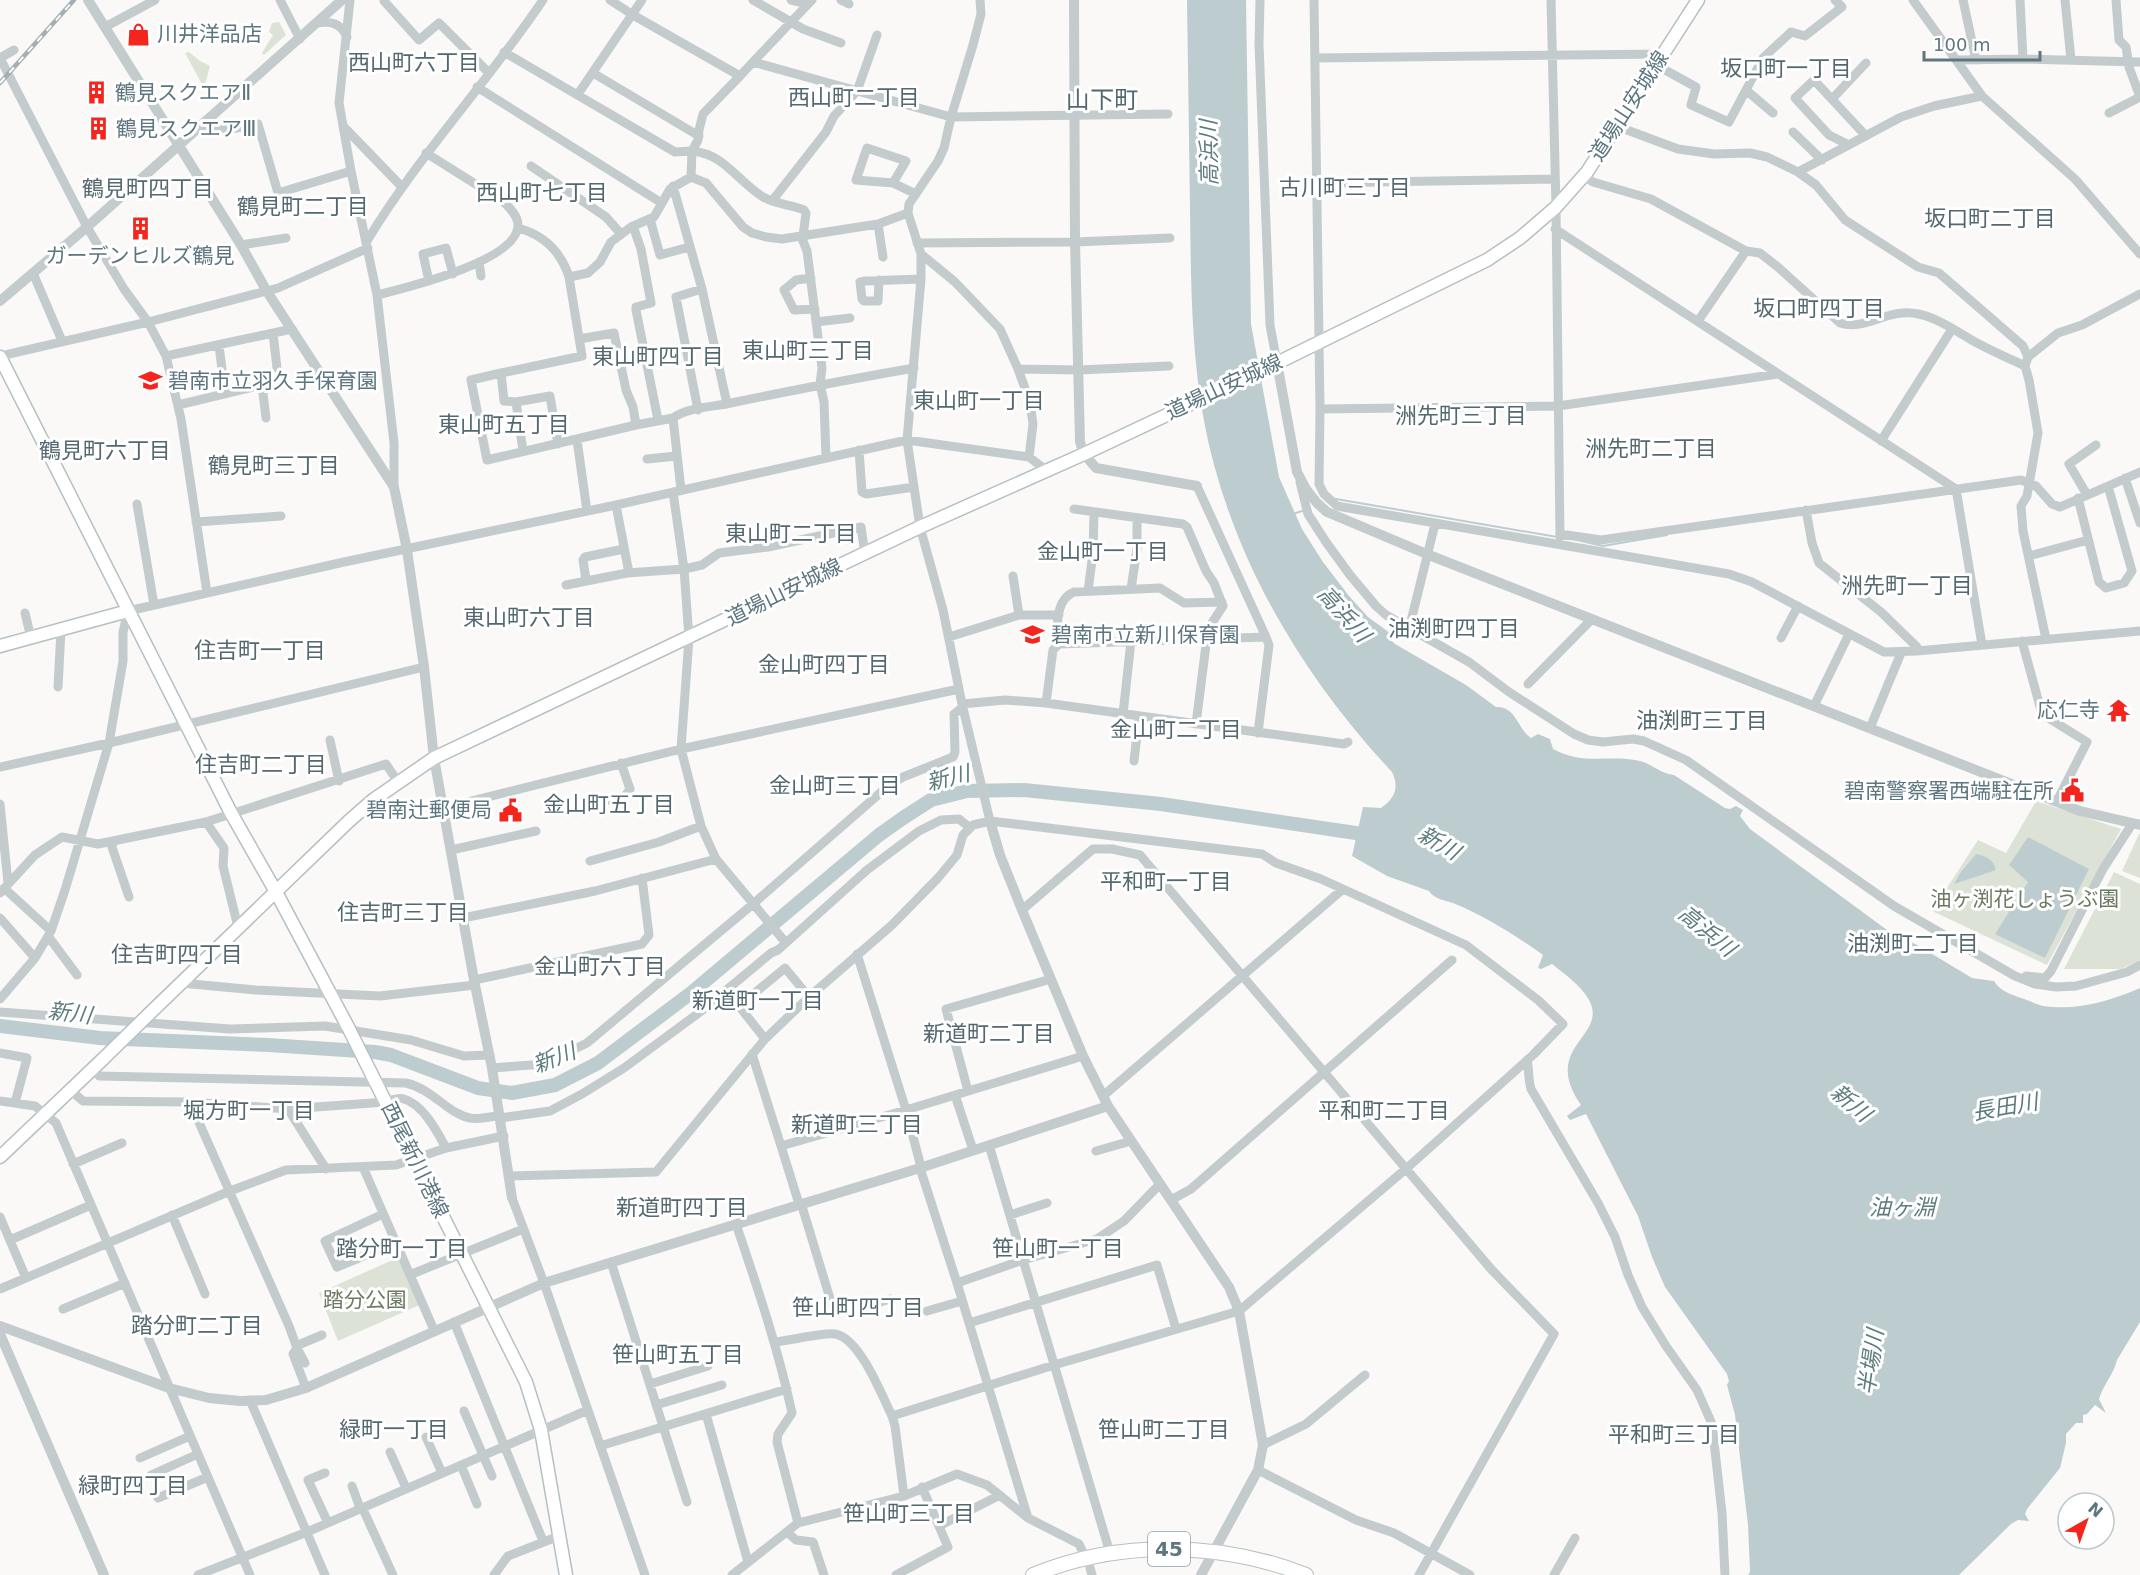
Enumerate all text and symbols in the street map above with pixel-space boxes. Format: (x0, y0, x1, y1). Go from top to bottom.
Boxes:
shop icon: 川井洋品店 (126, 21, 152, 47)
place label: 川井洋品店 (157, 22, 262, 46)
scale bar (1924, 24, 2040, 62)
text: 100 m (1933, 34, 1991, 55)
street label: 道場山安城線 (1585, 47, 1673, 165)
district label: 西山町六丁目 (348, 50, 480, 75)
district label: 坂口町一丁目 (1720, 56, 1852, 81)
building icon: 鶴見スクエアⅡ (84, 80, 110, 106)
place label: 鶴見スクエアⅡ (115, 81, 251, 105)
district label: 西山町二丁目 (788, 85, 920, 110)
district label: 山下町 (1066, 86, 1138, 114)
building icon: 鶴見スクエアⅢ (85, 116, 111, 142)
place label: 鶴見スクエアⅢ (116, 117, 256, 141)
water label: 高浜川 (1196, 118, 1222, 186)
district label: 古川町三丁目 (1279, 175, 1411, 200)
district label: 鶴見町四丁目 (82, 176, 214, 201)
district label: 西山町七丁目 (476, 180, 608, 205)
district label: 鶴見町二丁目 (237, 194, 369, 219)
district label: 坂口町二丁目 (1924, 206, 2056, 231)
building icon: ガーデンヒルズ鶴見 (127, 215, 153, 241)
place label: ガーデンヒルズ鶴見 (46, 244, 235, 268)
district label: 坂口町四丁目 (1753, 296, 1885, 321)
district label: 東山町三丁目 (742, 338, 874, 363)
district label: 東山町四丁目 (592, 344, 724, 369)
street label: 道場山安城線 (1162, 349, 1286, 425)
school or university icon: 碧南市立羽久手保育園 (137, 368, 163, 394)
place label: 碧南市立羽久手保育園 (168, 369, 378, 393)
district label: 東山町一丁目 (913, 388, 1045, 413)
district label: 洲先町三丁目 (1395, 403, 1527, 428)
district label: 東山町五丁目 (438, 412, 570, 437)
district label: 洲先町二丁目 (1585, 436, 1717, 461)
district label: 鶴見町六丁目 (39, 438, 171, 463)
district label: 鶴見町三丁目 (208, 453, 340, 478)
district label: 東山町二丁目 (725, 521, 857, 546)
district label: 金山町一丁目 (1037, 539, 1169, 564)
street label: 道場山安城線 (722, 554, 846, 630)
district label: 洲先町一丁目 (1841, 573, 1973, 598)
water label: 高浜川 (1313, 581, 1377, 648)
district label: 東山町六丁目 (463, 605, 595, 630)
district label: 油渕町四丁目 (1388, 616, 1520, 641)
school or university icon: 碧南市立新川保育園 (1020, 622, 1046, 648)
place label: 碧南市立新川保育園 (1051, 623, 1240, 647)
district label: 住吉町一丁目 (194, 638, 326, 663)
district label: 金山町四丁目 (758, 652, 890, 677)
temple icon: 応仁寺 (2105, 697, 2131, 723)
place label: 応仁寺 (2037, 698, 2100, 722)
district label: 油渕町三丁目 (1636, 708, 1768, 733)
district label: 金山町二丁目 (1110, 717, 1242, 742)
district label: 住吉町二丁目 (195, 752, 327, 777)
water label: 新川 (924, 760, 974, 795)
district label: 金山町三丁目 (769, 773, 901, 798)
public building icon: 碧南警察署西端駐在所 (2059, 778, 2085, 804)
place label: 碧南警察署西端駐在所 (1844, 779, 2054, 803)
district label: 金山町五丁目 (543, 792, 675, 817)
public building icon: 碧南辻郵便局 (497, 797, 523, 823)
place label: 碧南辻郵便局 (366, 798, 492, 822)
water label: 新川 (1414, 821, 1466, 866)
district label: 平和町一丁目 (1100, 869, 1232, 894)
park label: 油ヶ渕花しょうぶ園 (1931, 887, 2120, 911)
district label: 住吉町三丁目 (337, 900, 469, 925)
water label: 高浜川 (1673, 901, 1742, 963)
district label: 油渕町二丁目 (1847, 931, 1979, 956)
district label: 住吉町四丁目 (111, 942, 243, 967)
district label: 金山町六丁目 (534, 954, 666, 979)
district label: 新道町一丁目 (692, 988, 824, 1013)
water label: 新川 (47, 998, 95, 1028)
district label: 新道町二丁目 (923, 1021, 1055, 1046)
water label: 新川 (529, 1038, 581, 1078)
water label: 新川 (1826, 1079, 1877, 1128)
water label: 長田川 (1970, 1089, 2042, 1125)
district label: 堀方町一丁目 (183, 1098, 315, 1123)
street label: 西尾新川港線 (377, 1098, 453, 1222)
district label: 平和町二丁目 (1318, 1098, 1450, 1123)
district label: 新道町三丁目 (791, 1112, 923, 1137)
district label: 新道町四丁目 (616, 1195, 748, 1220)
water label: 油ヶ淵 (1869, 1195, 1938, 1220)
district label: 踏分町一丁目 (336, 1236, 468, 1261)
district label: 笹山町一丁目 (992, 1236, 1124, 1261)
park label: 踏分公園 (323, 1288, 407, 1312)
district label: 笹山町四丁目 (792, 1295, 924, 1320)
district label: 踏分町二丁目 (131, 1313, 263, 1338)
water label: 半場川 (1854, 1326, 1888, 1396)
district label: 笹山町五丁目 (612, 1342, 744, 1367)
district label: 緑町一丁目 (339, 1417, 449, 1442)
district label: 笹山町二丁目 (1098, 1417, 1230, 1442)
district label: 平和町三丁目 (1608, 1422, 1740, 1447)
district label: 緑町四丁目 (78, 1473, 188, 1498)
north arrow (2056, 1491, 2116, 1551)
text: N (2084, 1498, 2107, 1521)
district label: 笹山町三丁目 (843, 1501, 975, 1526)
road number: 45 (1148, 1532, 1190, 1566)

